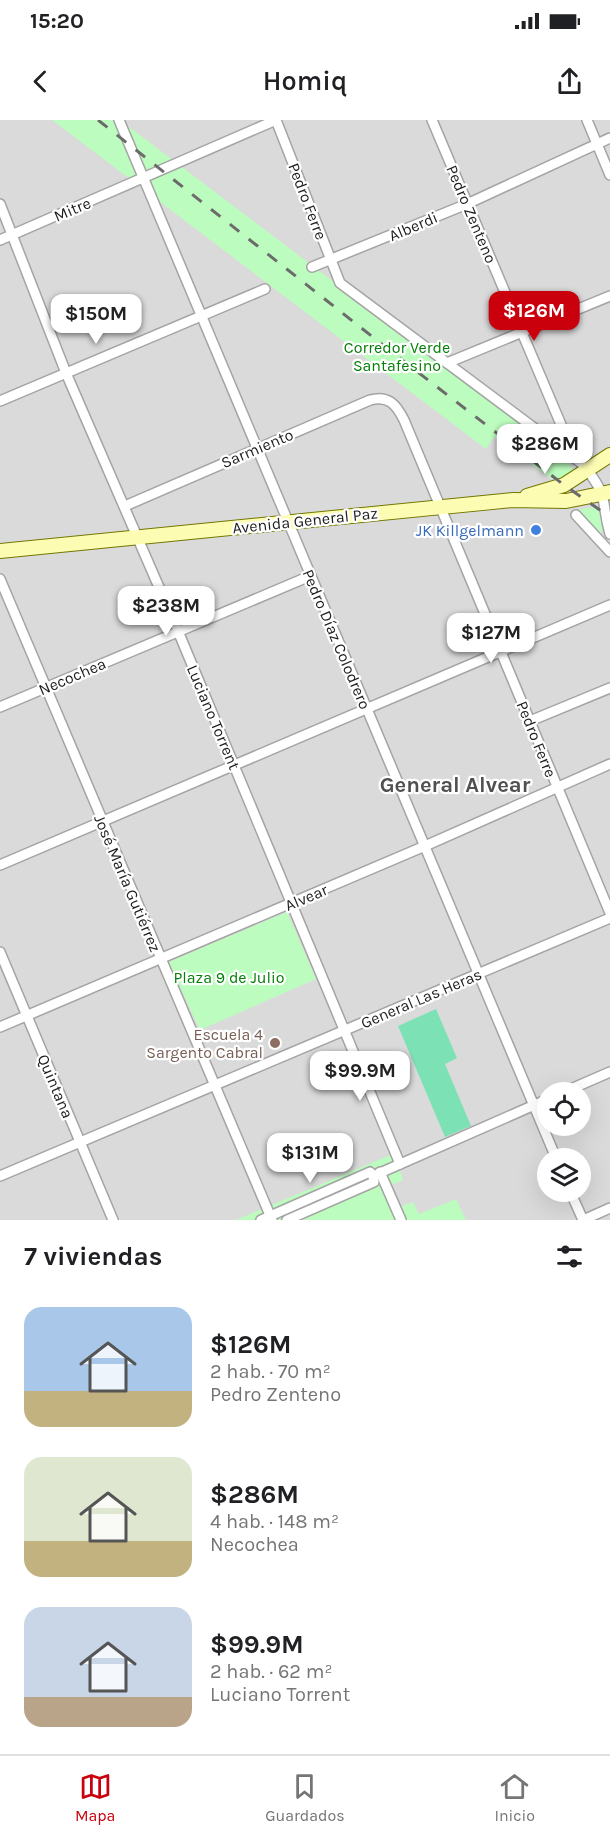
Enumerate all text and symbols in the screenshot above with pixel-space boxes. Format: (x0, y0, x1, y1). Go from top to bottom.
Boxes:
text: 15:20 (30, 8, 84, 34)
icon: back (24, 65, 57, 98)
text: Homiq (263, 65, 347, 97)
icon: share (553, 65, 586, 98)
street label: Pedro Ferre (284, 160, 331, 242)
street label: Pedro Zenteno (442, 162, 501, 266)
street label: Mitre (51, 193, 94, 226)
street label: Alberdi (386, 208, 441, 245)
pin: $126M (492, 291, 576, 342)
pin: $150M (54, 294, 138, 345)
text: $126M (503, 299, 565, 322)
text: $150M (65, 302, 127, 325)
park label: Corredor Verde Santafesino (344, 338, 450, 375)
pin: $286M (503, 424, 587, 475)
street label: Sarmiento (218, 425, 296, 472)
text: $286M (511, 432, 579, 455)
street label: Avenida General Paz (231, 503, 379, 538)
place label: JK Killgelmann (416, 521, 524, 540)
marker: JK Killgelmann (529, 523, 543, 537)
street label: Pedro Díaz Colodrero (298, 566, 375, 712)
pin: $238M (124, 586, 208, 637)
text: $238M (132, 594, 200, 617)
pin: $127M (449, 613, 533, 664)
text: $127M (461, 621, 521, 644)
street label: Necochea (36, 654, 109, 699)
street label: Luciano Torrent (183, 662, 244, 773)
street label: Pedro Ferre (513, 698, 560, 780)
district label: General Alvear (380, 772, 531, 798)
street label: José María Gutiérrez (90, 812, 165, 955)
street label: Alvear (282, 880, 331, 915)
street label: General Las Heras (358, 964, 485, 1033)
park label: Plaza 9 de Julio (173, 968, 285, 987)
place label: Escuela 4 Sargento Cabral (146, 1025, 263, 1062)
marker: Escuela 4 Sargento Cabral (268, 1036, 282, 1050)
street label: Quintana (34, 1051, 78, 1121)
pin: $99.9M (311, 1051, 409, 1102)
text: $99.9M (324, 1059, 396, 1082)
map controls (537, 1082, 591, 1202)
button: locate (537, 1082, 591, 1136)
pin: $131M (268, 1133, 352, 1184)
text: $131M (281, 1141, 339, 1164)
button: layers (537, 1148, 591, 1202)
icon: filters (553, 1240, 586, 1273)
text: 7 viviendas (24, 1241, 162, 1272)
text: $126M (210, 1329, 291, 1360)
icon: home (72, 1331, 144, 1403)
text: 2 hab. · 70 m² (210, 1360, 331, 1383)
text: Pedro Zenteno (210, 1383, 341, 1406)
text: $286M (210, 1479, 299, 1510)
icon: home (72, 1481, 144, 1553)
text: 4 hab. · 148 m² (210, 1510, 339, 1533)
text: Necochea (210, 1533, 299, 1556)
text: $99.9M (210, 1629, 304, 1660)
icon: home (72, 1631, 144, 1703)
text: 2 hab. · 62 m² (210, 1660, 332, 1683)
text: Luciano Torrent (210, 1683, 350, 1706)
tab: Mapa (75, 1770, 115, 1825)
tab: Guardados (265, 1770, 345, 1825)
tab: Inicio (494, 1770, 535, 1825)

